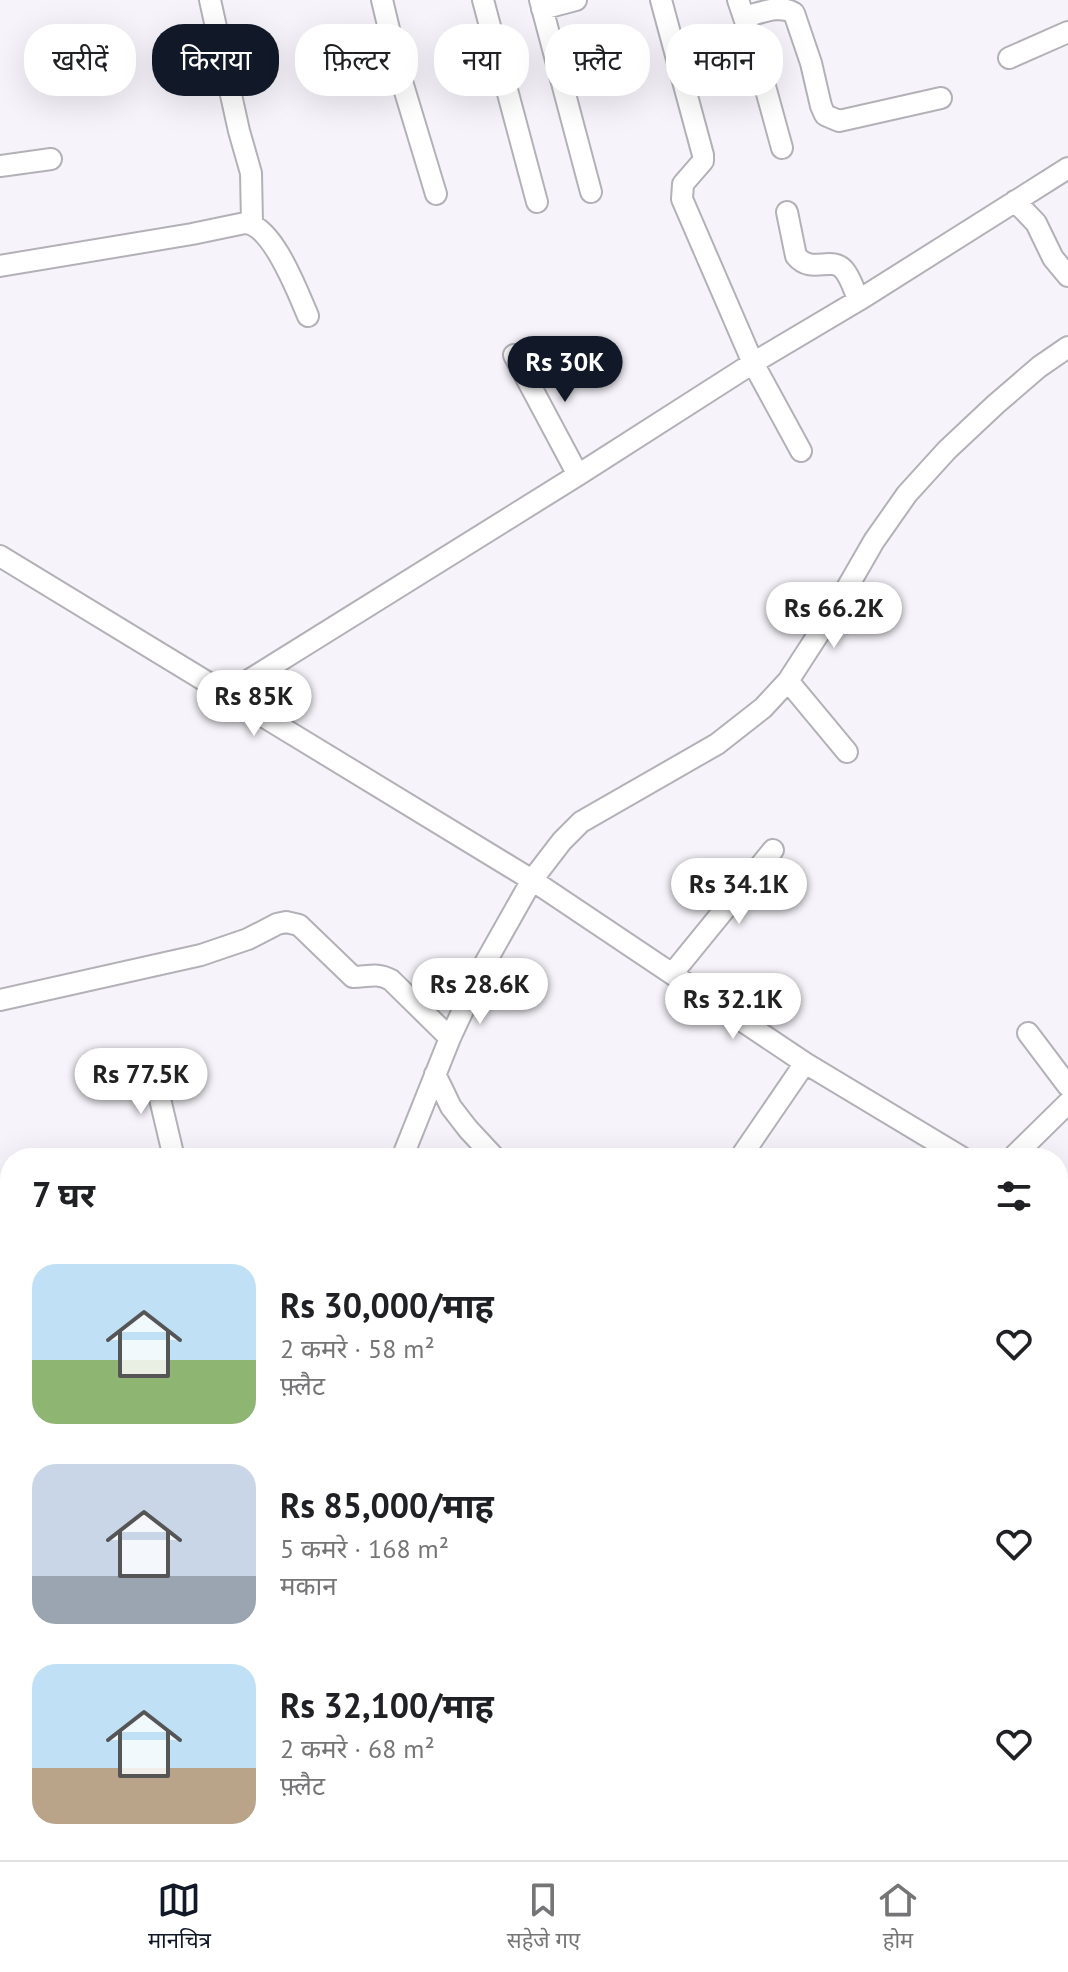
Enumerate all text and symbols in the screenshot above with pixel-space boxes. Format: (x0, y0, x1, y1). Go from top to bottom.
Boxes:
chip: खरीदें (24, 24, 136, 96)
chip: किराया (152, 24, 279, 96)
chip: फ़िल्टर (295, 24, 418, 96)
chip: नया (434, 24, 529, 96)
chip: फ़्लैट (545, 24, 650, 96)
chip: मकान (666, 24, 783, 96)
pin: Rs 30K (500, 336, 630, 404)
text: Rs 30K (526, 345, 604, 378)
pin: Rs 66.2K (751, 582, 917, 650)
text: Rs 66.2K (784, 591, 884, 624)
pin: Rs 85K (189, 670, 319, 738)
text: Rs 85K (215, 679, 293, 712)
pin: Rs 34.1K (656, 858, 822, 926)
text: Rs 34.1K (689, 867, 789, 900)
pin: Rs 28.6K (397, 958, 563, 1026)
text: Rs 28.6K (430, 967, 530, 1000)
pin: Rs 32.1K (650, 973, 816, 1041)
text: Rs 32.1K (683, 982, 783, 1015)
pin: Rs 77.5K (58, 1048, 224, 1116)
text: Rs 77.5K (93, 1057, 189, 1090)
text: 7 घर (32, 1172, 95, 1216)
icon: filters (992, 1174, 1036, 1218)
text: Rs 30,000/माह (280, 1283, 494, 1327)
icon: home (96, 1296, 192, 1392)
icon: heart (992, 1322, 1036, 1366)
text: 2 कमरे · 58 m² (280, 1332, 435, 1365)
text: फ़्लैट (280, 1369, 325, 1402)
text: Rs 85,000/माह (280, 1483, 494, 1527)
icon: home (96, 1496, 192, 1592)
icon: heart (992, 1522, 1036, 1566)
text: 5 कमरे · 168 m² (280, 1532, 449, 1565)
text: मकान (280, 1569, 337, 1602)
text: Rs 32,100/माह (280, 1683, 494, 1727)
icon: home (96, 1696, 192, 1792)
icon: heart (992, 1722, 1036, 1766)
text: 2 कमरे · 68 m² (280, 1732, 435, 1765)
text: फ़्लैट (280, 1769, 325, 1802)
tab: मानचित्र (148, 1878, 211, 1957)
tab: सहेजे गए (507, 1878, 580, 1957)
tab: होम (876, 1878, 920, 1957)

